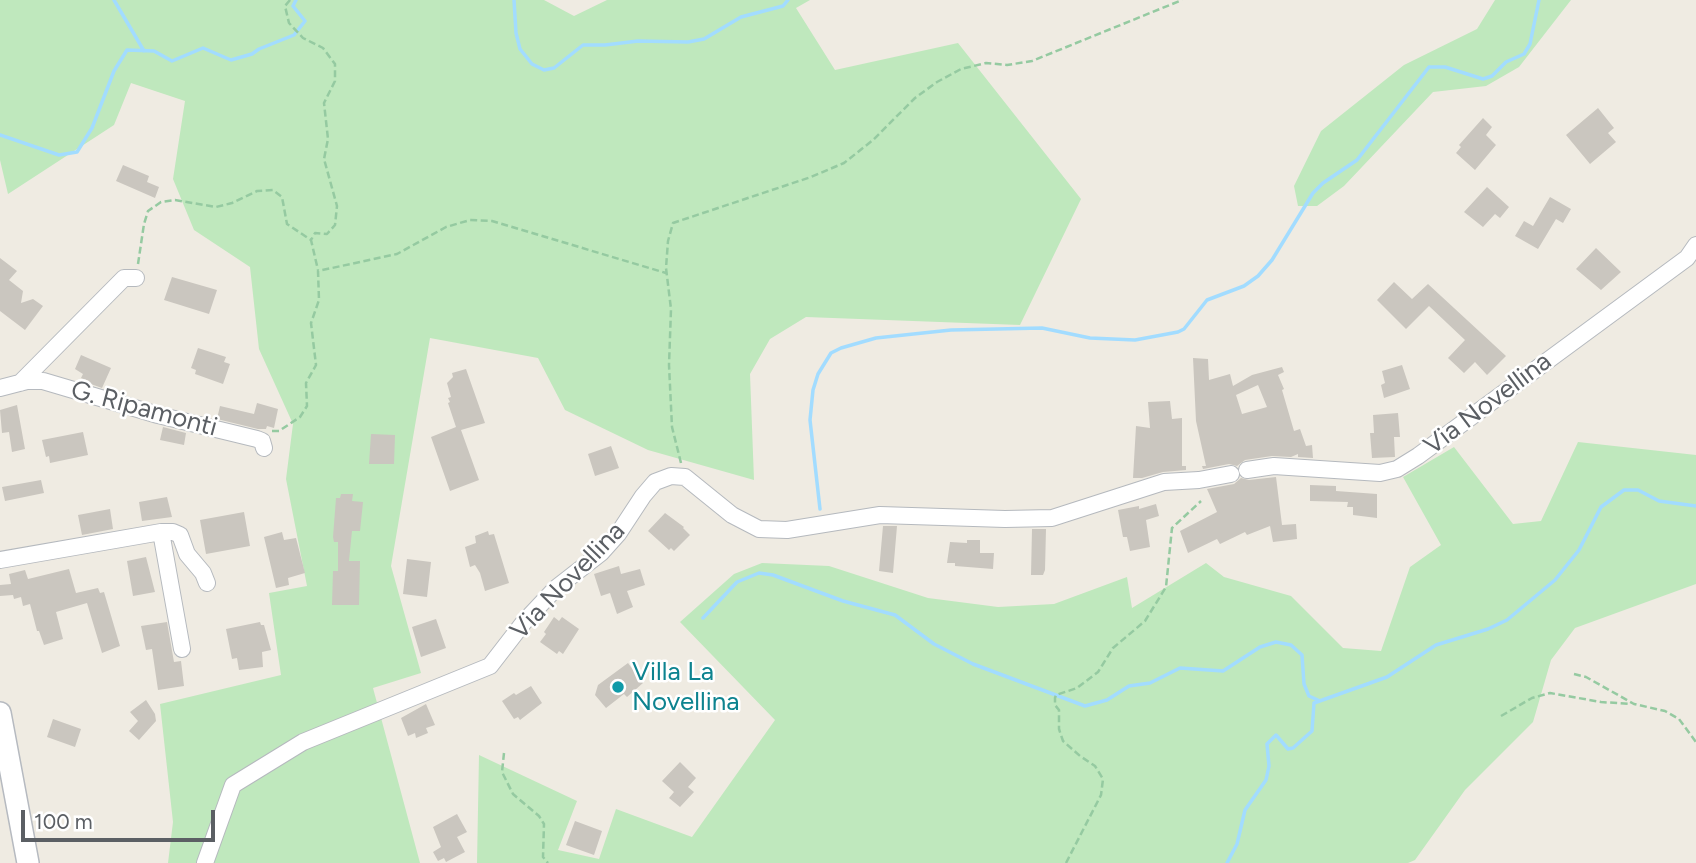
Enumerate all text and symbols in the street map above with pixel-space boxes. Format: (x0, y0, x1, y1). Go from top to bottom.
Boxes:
street label: Via Novellina (1418, 346, 1558, 462)
street label: G. Ripamonti (67, 375, 221, 443)
street label: Via Novellina (504, 516, 632, 646)
place label: Villa La Novellina (632, 656, 740, 718)
marker: Villa La Novellina (610, 679, 626, 695)
scale bar (24, 796, 219, 840)
text: 100 m (34, 809, 93, 834)

